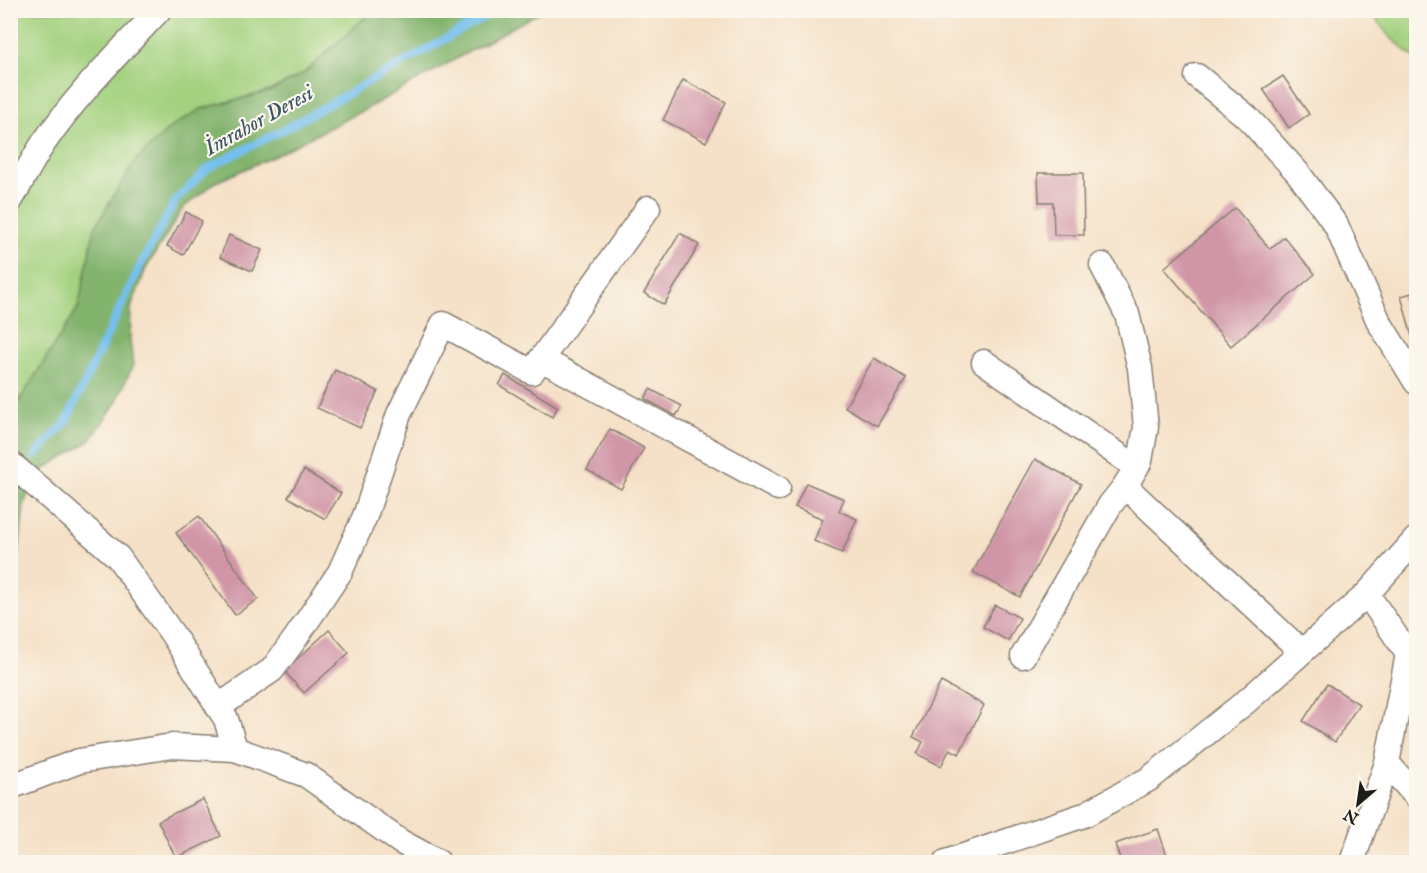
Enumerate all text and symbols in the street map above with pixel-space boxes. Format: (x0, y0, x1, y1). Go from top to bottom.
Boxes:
water label: İmrahor Deresi (199, 79, 320, 163)
north arrow (1328, 774, 1388, 834)
text: N (1341, 803, 1363, 828)

